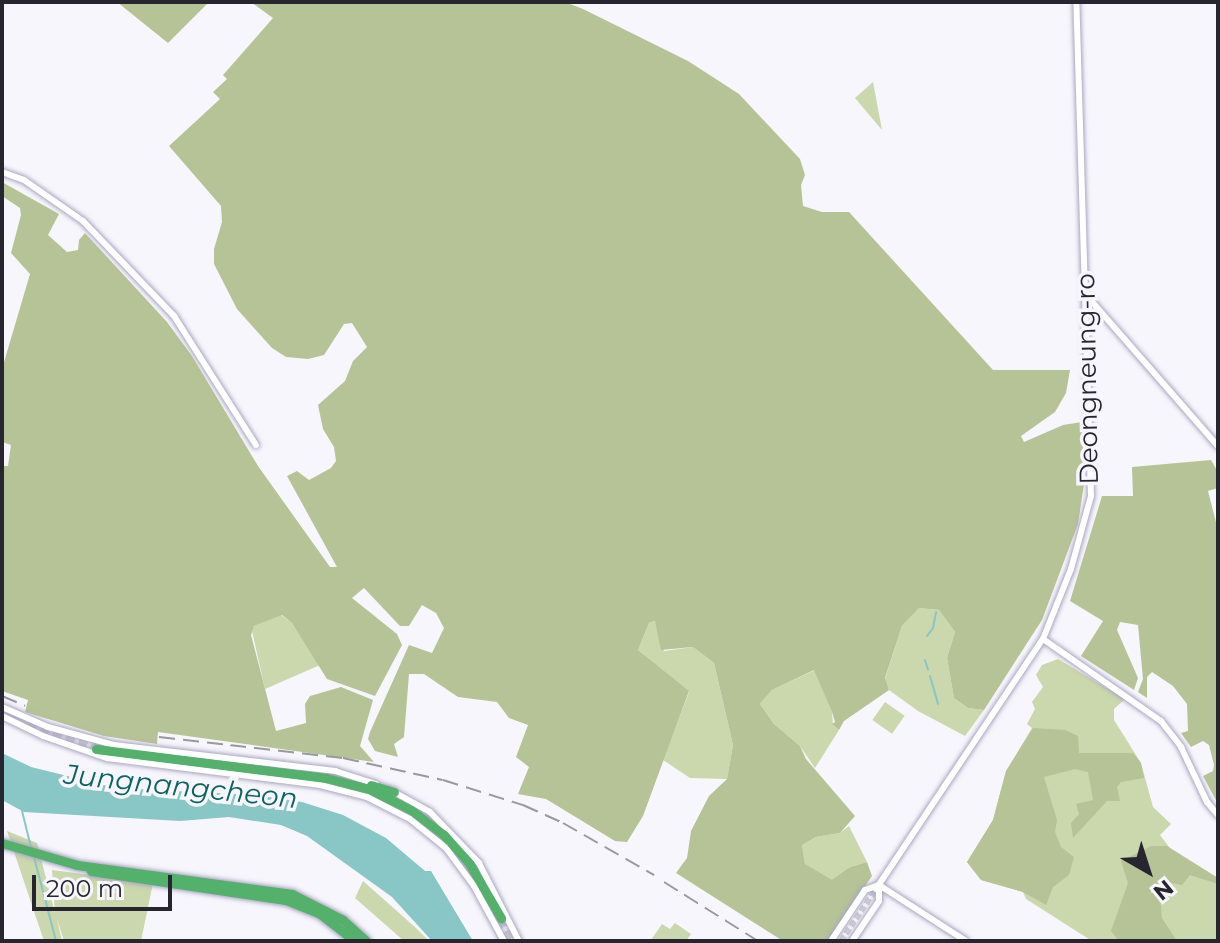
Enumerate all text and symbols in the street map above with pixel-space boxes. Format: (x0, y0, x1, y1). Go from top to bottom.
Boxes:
street label: Deongneung-ro (1071, 273, 1105, 485)
water label: Jungnangcheon (63, 757, 299, 815)
north arrow (1108, 831, 1188, 911)
scale bar (36, 859, 176, 909)
text: 200 m (46, 874, 123, 903)
text: N (1148, 874, 1179, 906)

